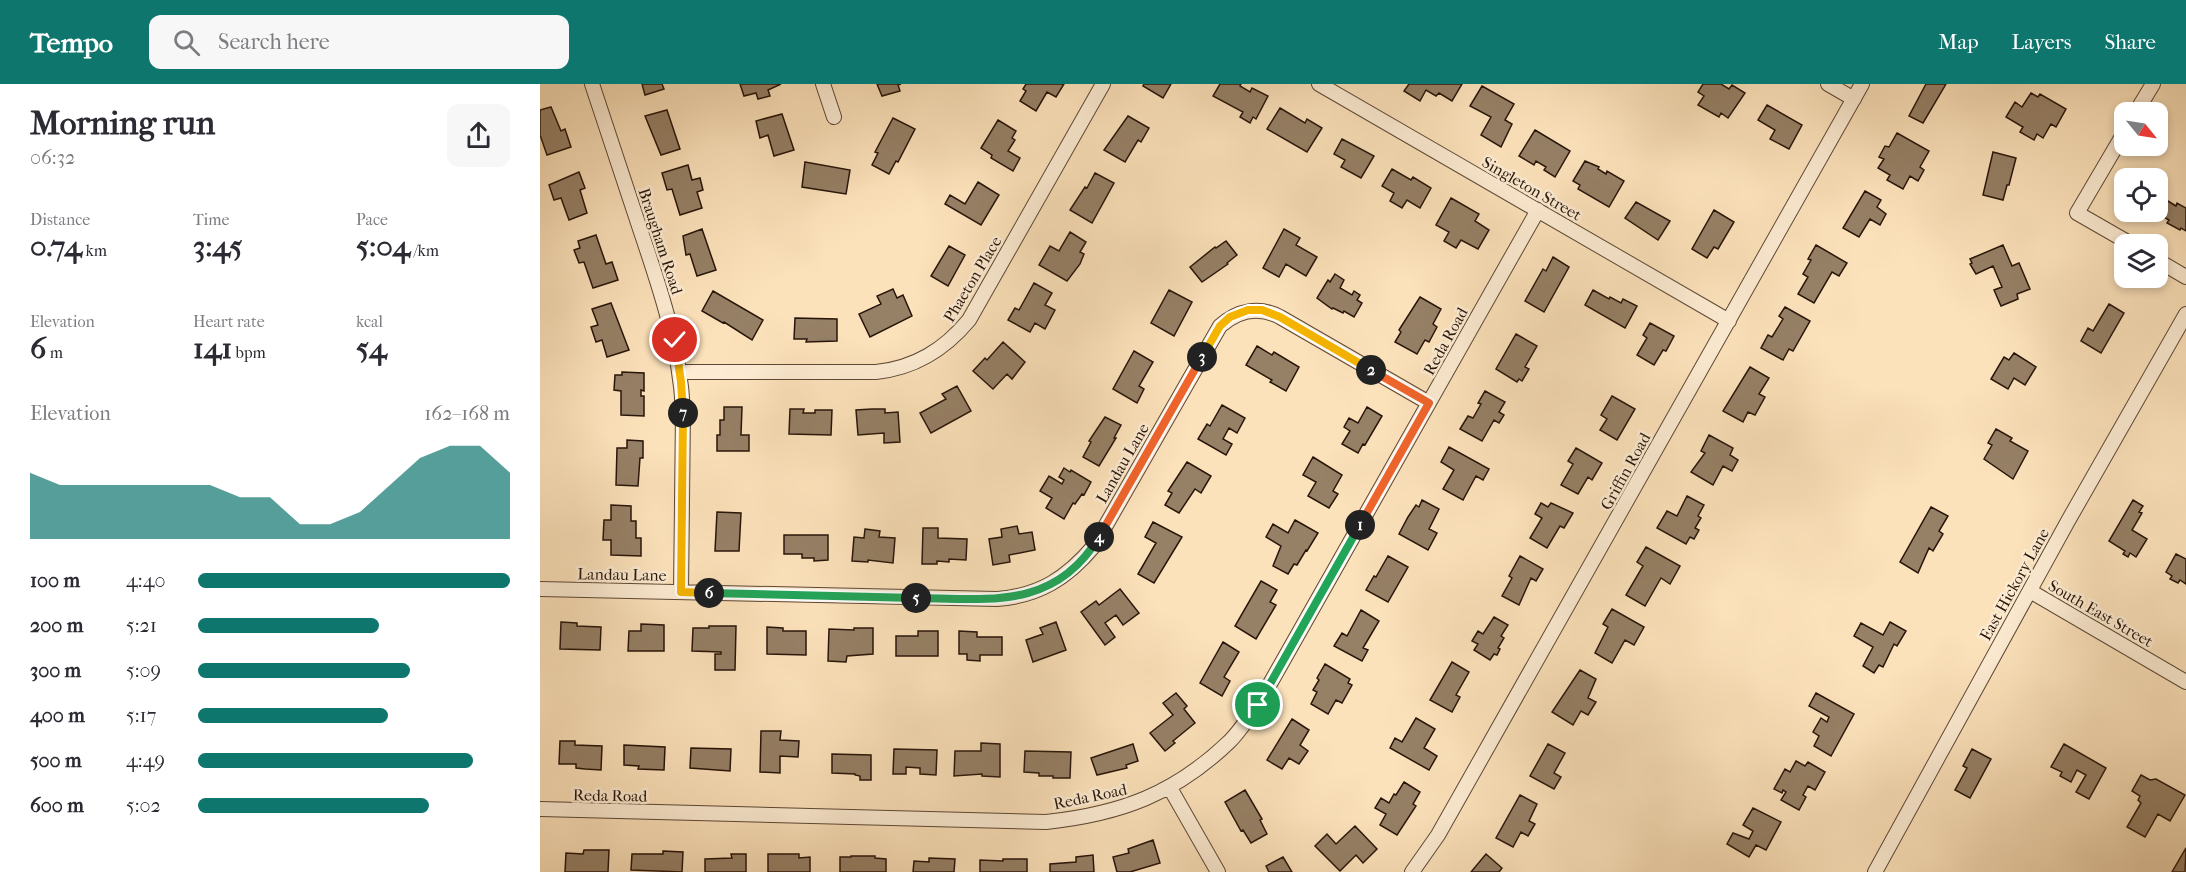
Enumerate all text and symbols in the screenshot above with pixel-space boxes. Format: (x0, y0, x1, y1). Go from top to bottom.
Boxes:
search box (149, 15, 569, 69)
text: Tempo (30, 26, 113, 59)
icon: search (170, 26, 203, 59)
text: Search here (218, 29, 330, 55)
text: Map (1938, 30, 1979, 54)
text: Layers (2012, 30, 2071, 54)
text: Share (2104, 30, 2156, 54)
north arrow (2114, 102, 2168, 156)
map controls (2114, 102, 2168, 288)
text: Morning run (30, 104, 215, 143)
button: share (447, 104, 510, 167)
text: 06:32 (30, 146, 75, 169)
street label: Singleton Street (1479, 152, 1585, 225)
button: locate (2114, 168, 2168, 222)
street label: Braugham Road (634, 185, 687, 297)
text: Distance (30, 210, 90, 229)
text: Time (193, 210, 229, 229)
text: Pace (356, 210, 388, 229)
text: 0.74 (30, 229, 82, 264)
text: 3:45 (193, 229, 242, 264)
text: 5:04 (356, 229, 410, 264)
street label: Phaeton Place (939, 233, 1006, 326)
button: layers (2114, 234, 2168, 288)
text: km (82, 241, 107, 260)
text: /km (410, 241, 439, 260)
street label: Reda Road (1419, 304, 1472, 378)
text: Elevation (30, 312, 95, 331)
text: Heart rate (193, 312, 265, 331)
text: kcal (356, 312, 383, 331)
pin (649, 314, 700, 365)
icon: check (658, 323, 691, 356)
text: 6 (30, 331, 46, 366)
text: 141 (193, 331, 232, 366)
text: 54 (356, 331, 387, 366)
pin: 3 (1187, 342, 1217, 372)
text: m (46, 343, 63, 362)
text: bpm (232, 343, 266, 362)
text: 3 (1199, 347, 1205, 366)
pin: 2 (1356, 355, 1386, 385)
text: 2 (1367, 360, 1375, 379)
pin: 7 (668, 398, 698, 428)
text: Elevation (30, 402, 111, 425)
text: 162–168 m (424, 402, 510, 425)
text: 7 (679, 403, 687, 422)
street label: Landau Lane (1092, 420, 1153, 507)
street label: Griffin Road (1596, 429, 1655, 513)
pin: 1 (1345, 510, 1375, 540)
text: 1 (1357, 515, 1363, 534)
pin: 4 (1084, 522, 1114, 552)
street label: East Hickory Lane (1976, 525, 2053, 644)
text: 4 (1094, 527, 1104, 546)
street label: Landau Lane (577, 564, 667, 585)
text: 100 m (30, 569, 80, 592)
text: 4:40 (126, 569, 166, 592)
street label: South East Street (2045, 576, 2157, 651)
pin: 6 (694, 578, 724, 608)
text: 6 (705, 583, 713, 602)
pin: 5 (901, 583, 931, 613)
text: 5 (913, 588, 919, 607)
text: 200 m (30, 614, 83, 637)
text: 5:21 (126, 614, 157, 637)
text: 300 m (30, 659, 81, 682)
text: 5:09 (126, 659, 161, 682)
pin (1232, 679, 1283, 730)
icon: arrive (1241, 688, 1274, 721)
text: 400 m (30, 704, 85, 727)
text: 5:17 (126, 704, 156, 727)
text: 500 m (30, 749, 82, 772)
text: 4:49 (126, 749, 165, 772)
street label: Reda Road (1052, 779, 1129, 814)
street label: Reda Road (573, 785, 648, 806)
text: 600 m (30, 794, 84, 817)
text: 5:02 (126, 794, 161, 817)

